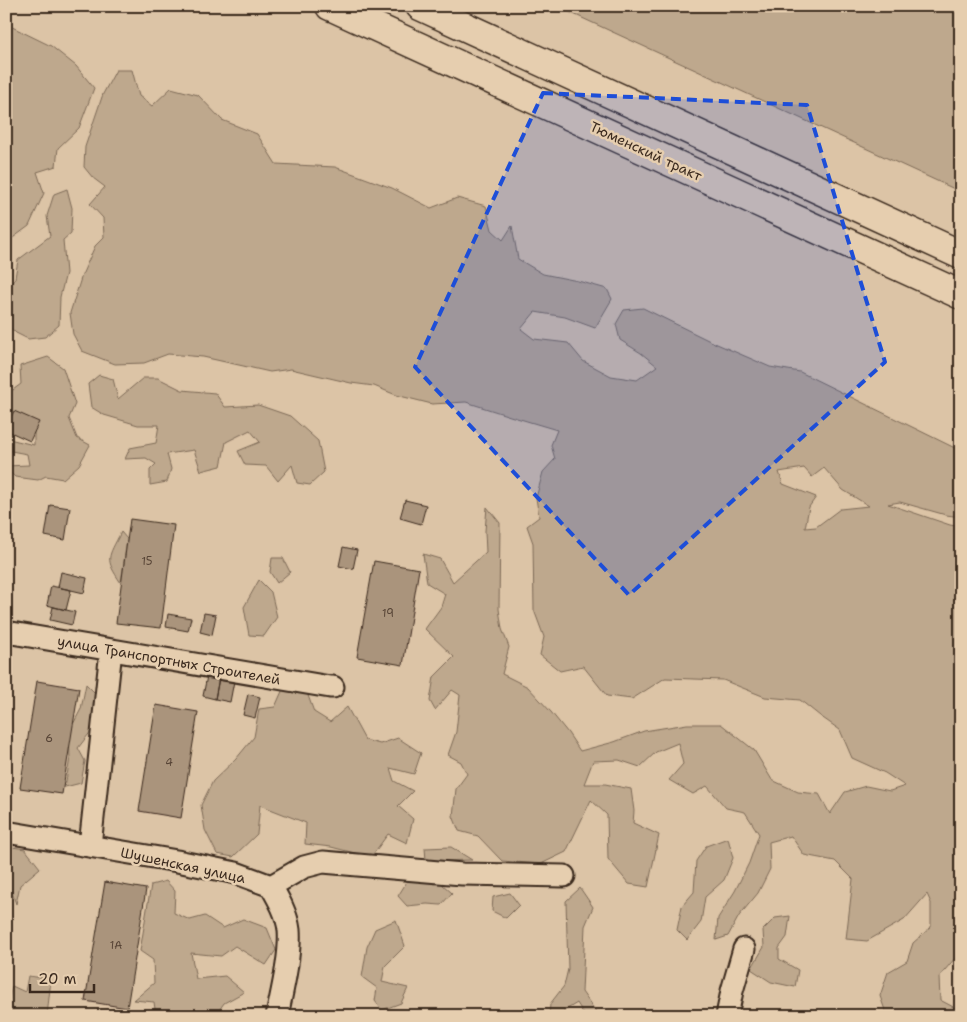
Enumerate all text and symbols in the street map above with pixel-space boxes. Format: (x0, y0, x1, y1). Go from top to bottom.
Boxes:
street label: Тюменский тракт (587, 117, 706, 185)
house number: 15 (141, 554, 153, 569)
house number: 19 (382, 606, 394, 621)
street label: улица Транспортных Строителей (56, 631, 282, 689)
house number: 6 (45, 731, 53, 746)
house number: 4 (165, 755, 173, 770)
street label: Шушенская улица (119, 843, 247, 887)
house number: 1А (110, 938, 122, 953)
scale bar (30, 962, 94, 994)
text: 20 m (38, 969, 77, 989)

